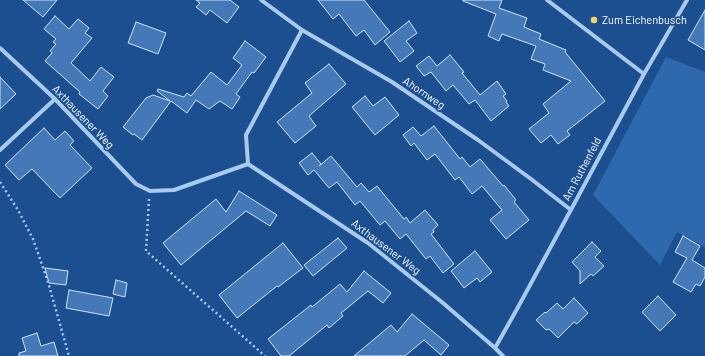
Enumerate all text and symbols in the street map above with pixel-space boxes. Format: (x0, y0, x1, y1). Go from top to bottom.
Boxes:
place label: Zum Eichenbusch (602, 13, 687, 27)
marker: Zum Eichenbusch (589, 15, 599, 25)
street label: Ahornweg (400, 74, 448, 112)
street label: Axthausener Weg (49, 82, 117, 152)
street label: Am Ruthenfeld (560, 135, 604, 203)
street label: Axthausener Weg (349, 217, 423, 277)

